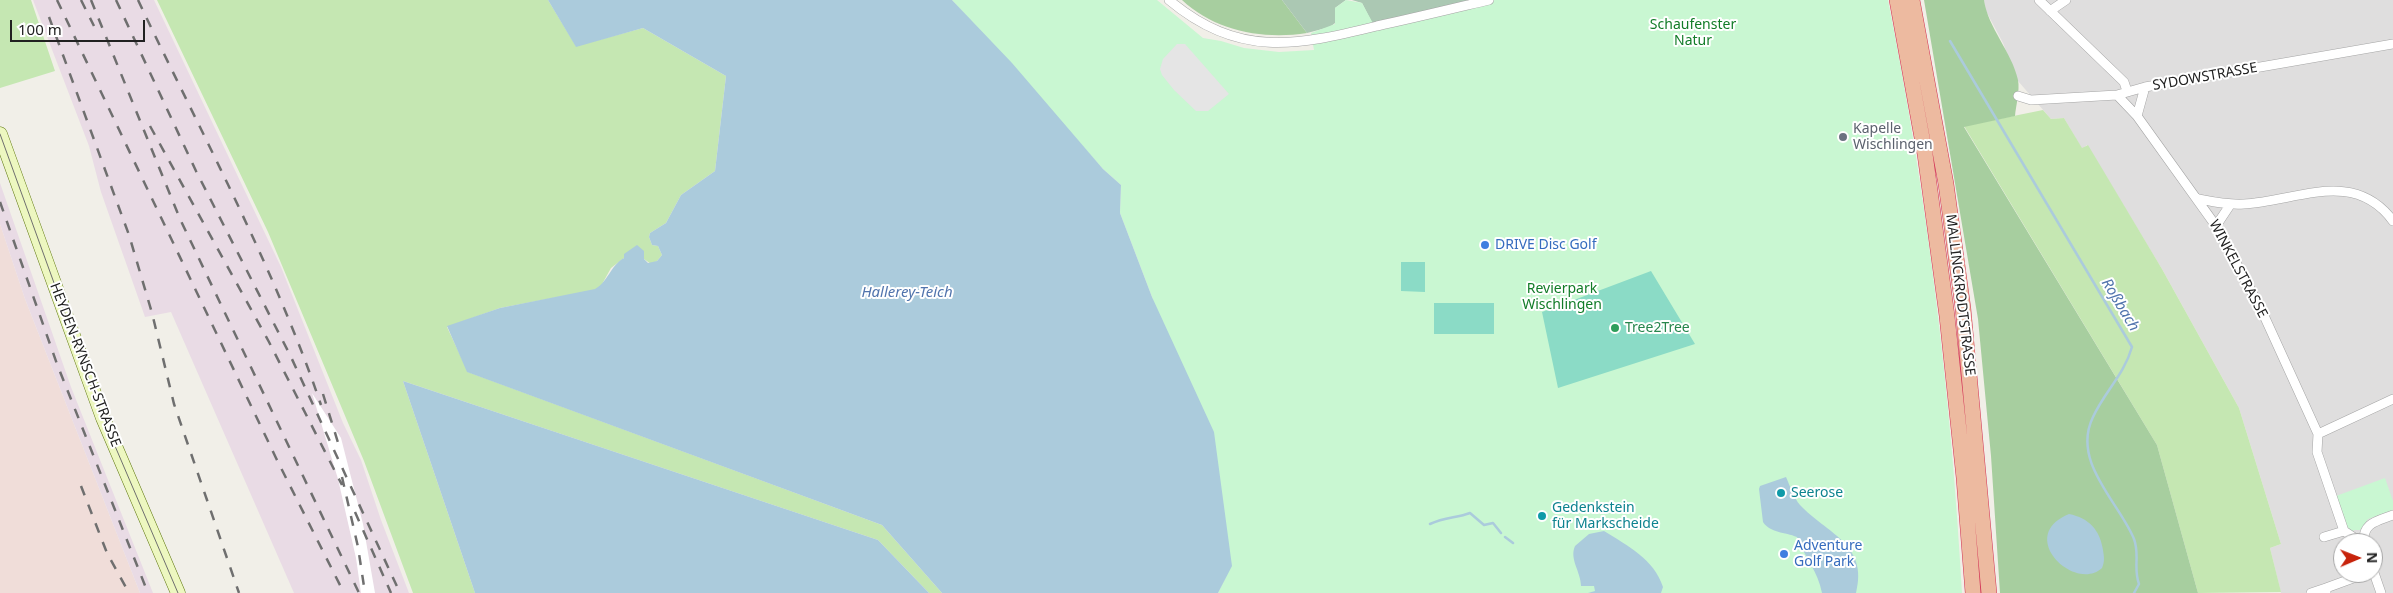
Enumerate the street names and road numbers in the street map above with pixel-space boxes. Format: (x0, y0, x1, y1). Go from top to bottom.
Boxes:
street label: SYDOWSTRASSE (2151, 60, 2259, 94)
street label: MALLINCKRODTSTRASSE (1942, 213, 1978, 377)
street label: WINKELSTRASSE (2205, 217, 2271, 321)
street label: HEYDEN-RYNSCH-STRASSE (46, 281, 124, 449)

